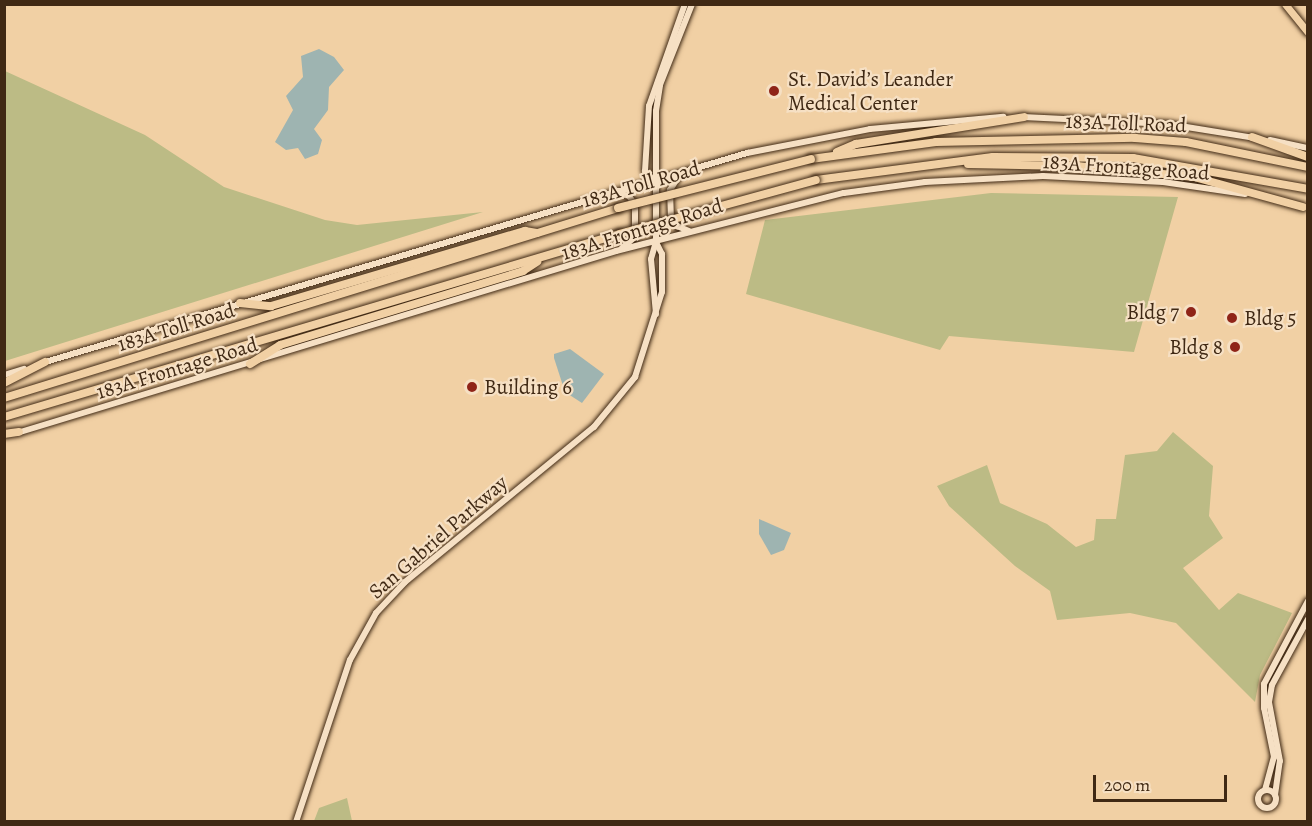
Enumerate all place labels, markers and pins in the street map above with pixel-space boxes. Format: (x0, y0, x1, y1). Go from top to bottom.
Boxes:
place label: St. David’s Leander Medical Center (788, 66, 954, 116)
marker: St. David’s Leander Medical Center (765, 82, 783, 100)
place label: Bldg 7 (1127, 299, 1179, 325)
marker: Bldg 7 (1184, 305, 1198, 319)
place label: Bldg 5 (1244, 305, 1297, 331)
marker: Bldg 5 (1225, 311, 1239, 325)
place label: Bldg 8 (1169, 334, 1223, 360)
marker: Bldg 8 (1228, 340, 1242, 354)
place label: Building 6 (484, 374, 572, 400)
marker: Building 6 (465, 380, 479, 394)

